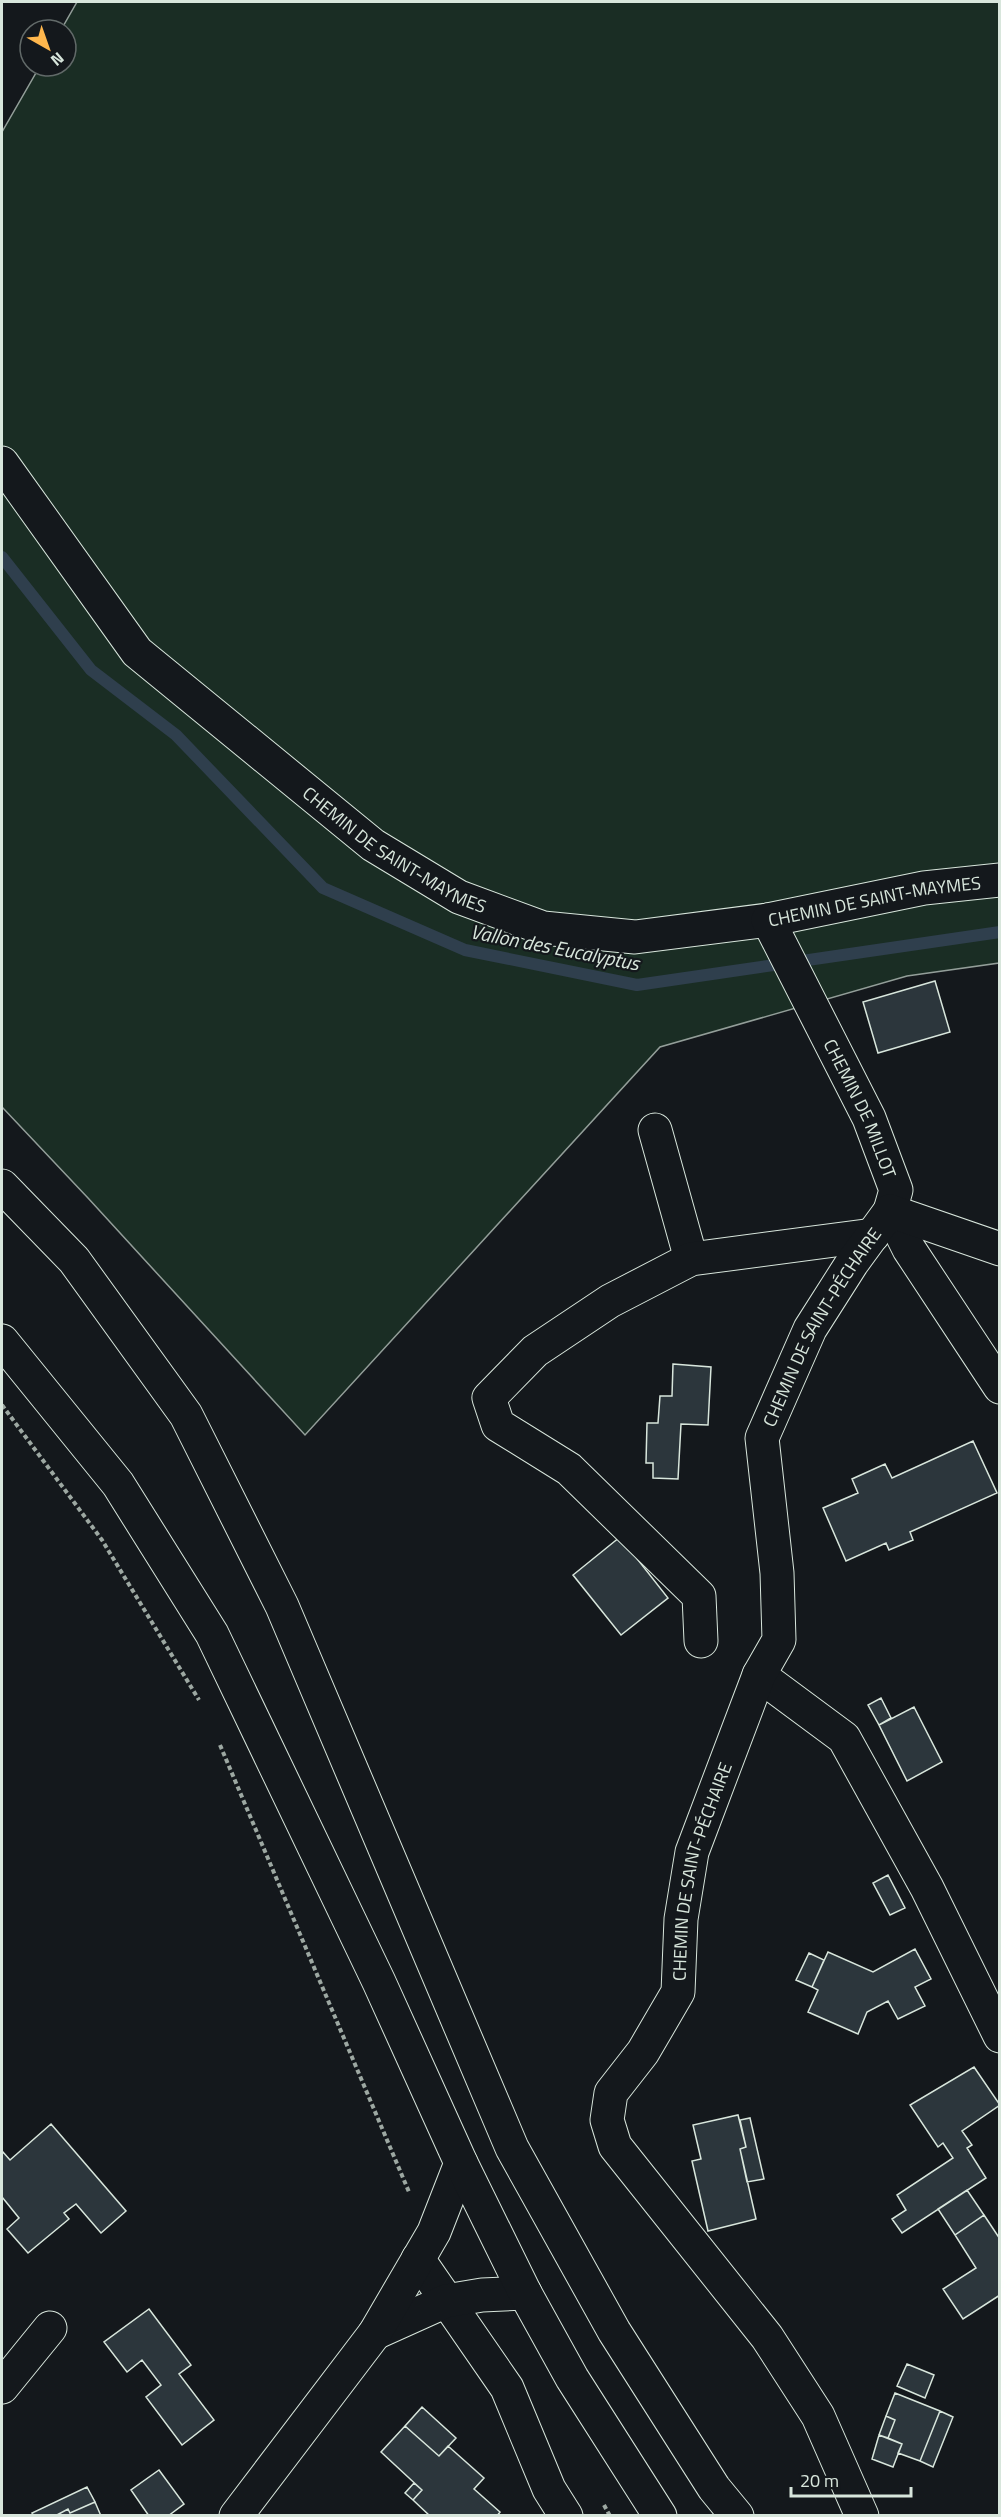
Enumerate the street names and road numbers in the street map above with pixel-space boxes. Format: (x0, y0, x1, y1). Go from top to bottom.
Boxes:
street label: CHEMIN DE SAINT-MAYMES (297, 779, 490, 919)
street label: CHEMIN DE SAINT-MAYMES (766, 869, 982, 933)
street label: CHEMIN DE MILLOT (817, 1034, 904, 1182)
street label: CHEMIN DE SAINT-PÉCHAIRE (755, 1222, 887, 1431)
street label: CHEMIN DE SAINT-PÉCHAIRE (665, 1758, 738, 1981)

